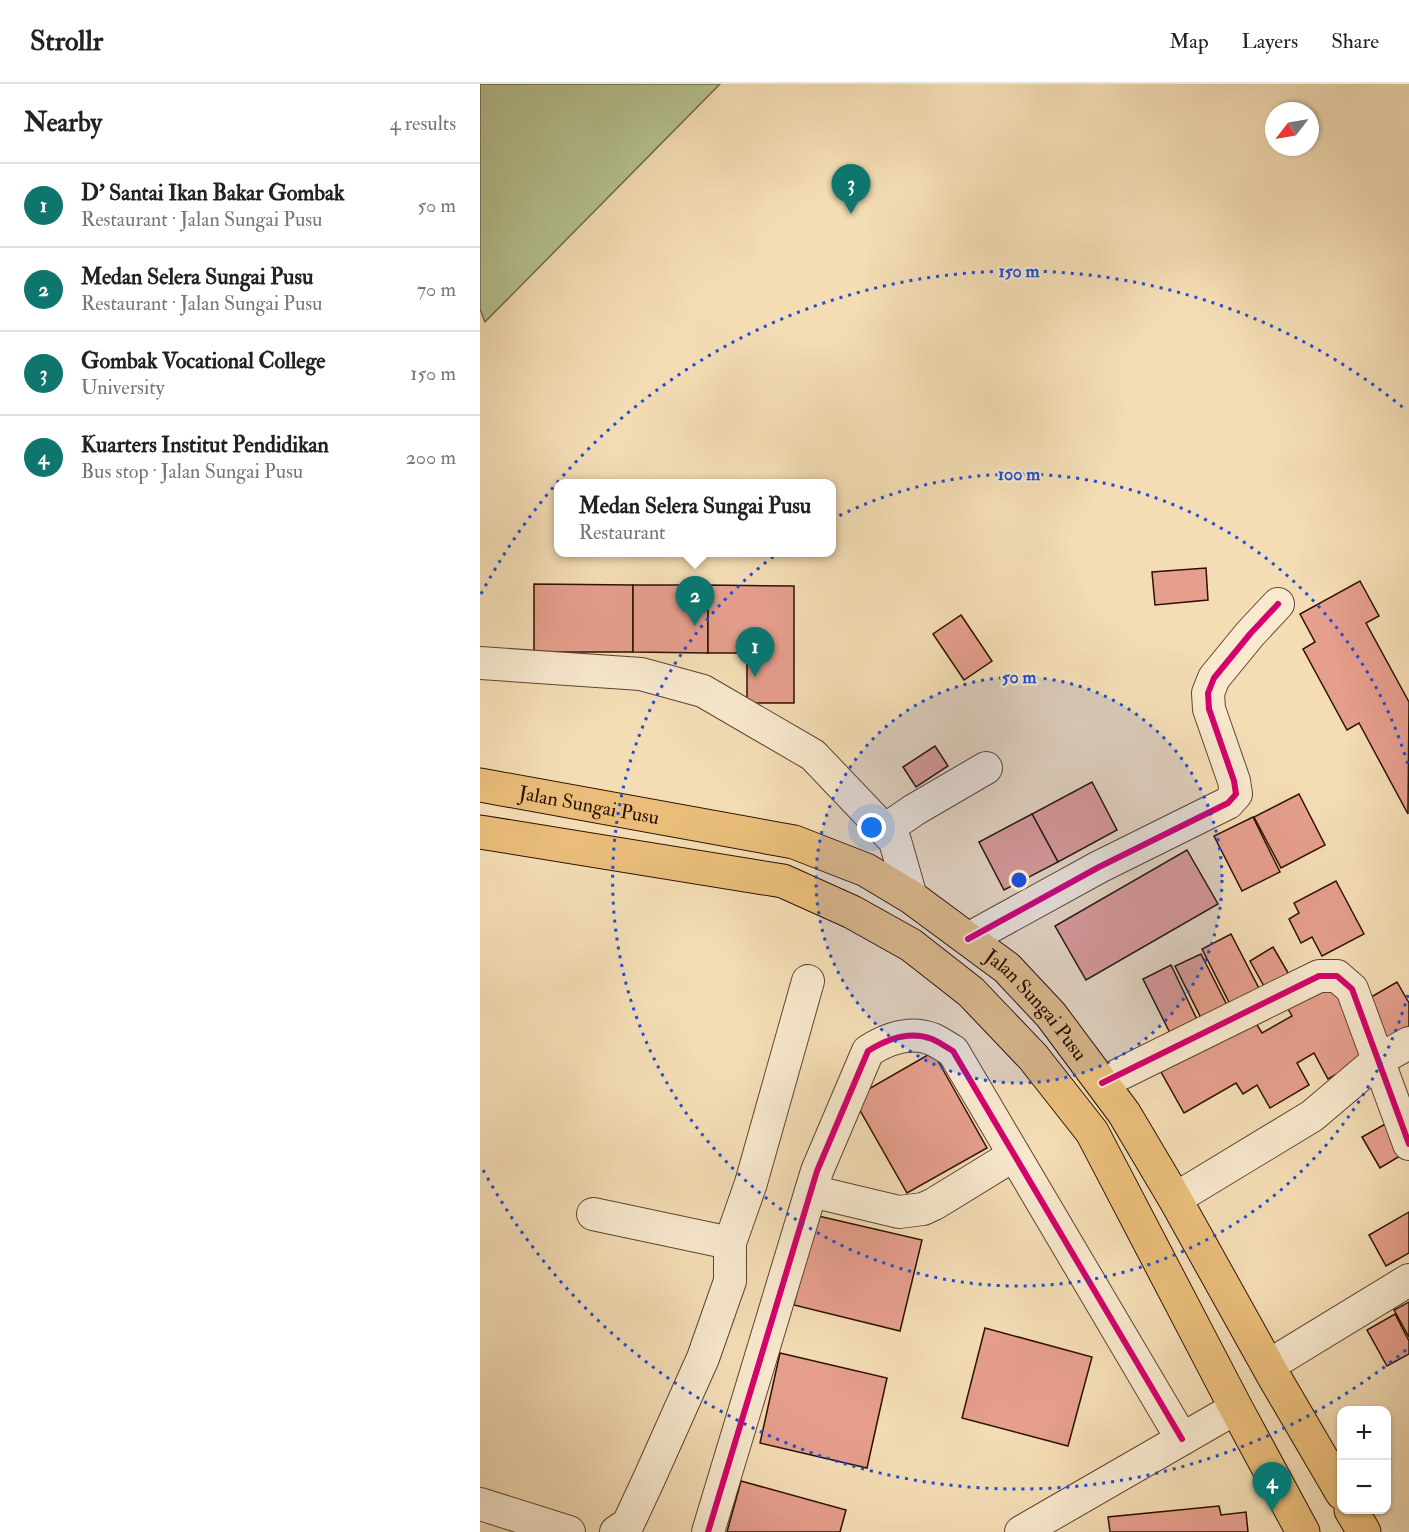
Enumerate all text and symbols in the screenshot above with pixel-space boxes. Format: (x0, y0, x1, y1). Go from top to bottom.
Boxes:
text: Strollr (30, 24, 103, 59)
text: Map (1169, 28, 1209, 55)
text: Layers (1242, 28, 1298, 55)
text: Share (1331, 28, 1379, 55)
north arrow (1265, 102, 1319, 156)
text: Nearby (24, 107, 102, 139)
text: 4 results (390, 111, 456, 136)
pin: 3 (832, 164, 871, 214)
text: D’ Santai Ikan Bakar Gombak (81, 179, 345, 207)
text: 1 (40, 193, 47, 218)
text: 50 m (417, 193, 456, 218)
text: Restaurant · Jalan Sungai Pusu (81, 207, 322, 232)
text: 150 m (998, 260, 1041, 283)
text: Medan Selera Sungai Pusu (81, 263, 313, 291)
text: 2 (38, 277, 49, 302)
text: 70 m (417, 277, 456, 302)
text: Restaurant · Jalan Sungai Pusu (81, 291, 322, 316)
text: Gombak Vocational College (81, 347, 325, 375)
text: 3 (40, 361, 47, 386)
text: 150 m (410, 361, 456, 386)
text: University (81, 375, 164, 400)
text: Kuarters Institut Pendidikan (81, 431, 329, 459)
text: 4 (38, 445, 49, 470)
text: 200 m (406, 445, 456, 470)
text: Bus stop · Jalan Sungai Pusu (81, 459, 303, 484)
text: 100 m (998, 463, 1041, 486)
popup (554, 479, 836, 557)
text: Medan Selera Sungai Pusu (579, 492, 811, 520)
text: Restaurant (579, 520, 666, 545)
pin: 2 (676, 576, 714, 626)
pin: 1 (736, 628, 774, 677)
text: 50 m (1002, 666, 1037, 689)
street label: Jalan Sungai Pusu (516, 780, 662, 830)
your location (857, 813, 886, 842)
centre of rings (1009, 870, 1029, 890)
street label: Jalan Sungai Pusu (979, 943, 1093, 1065)
map controls (1337, 1406, 1391, 1514)
button: + (1337, 1406, 1391, 1460)
button: − (1337, 1460, 1391, 1514)
pin: 4 (1252, 1462, 1292, 1512)

